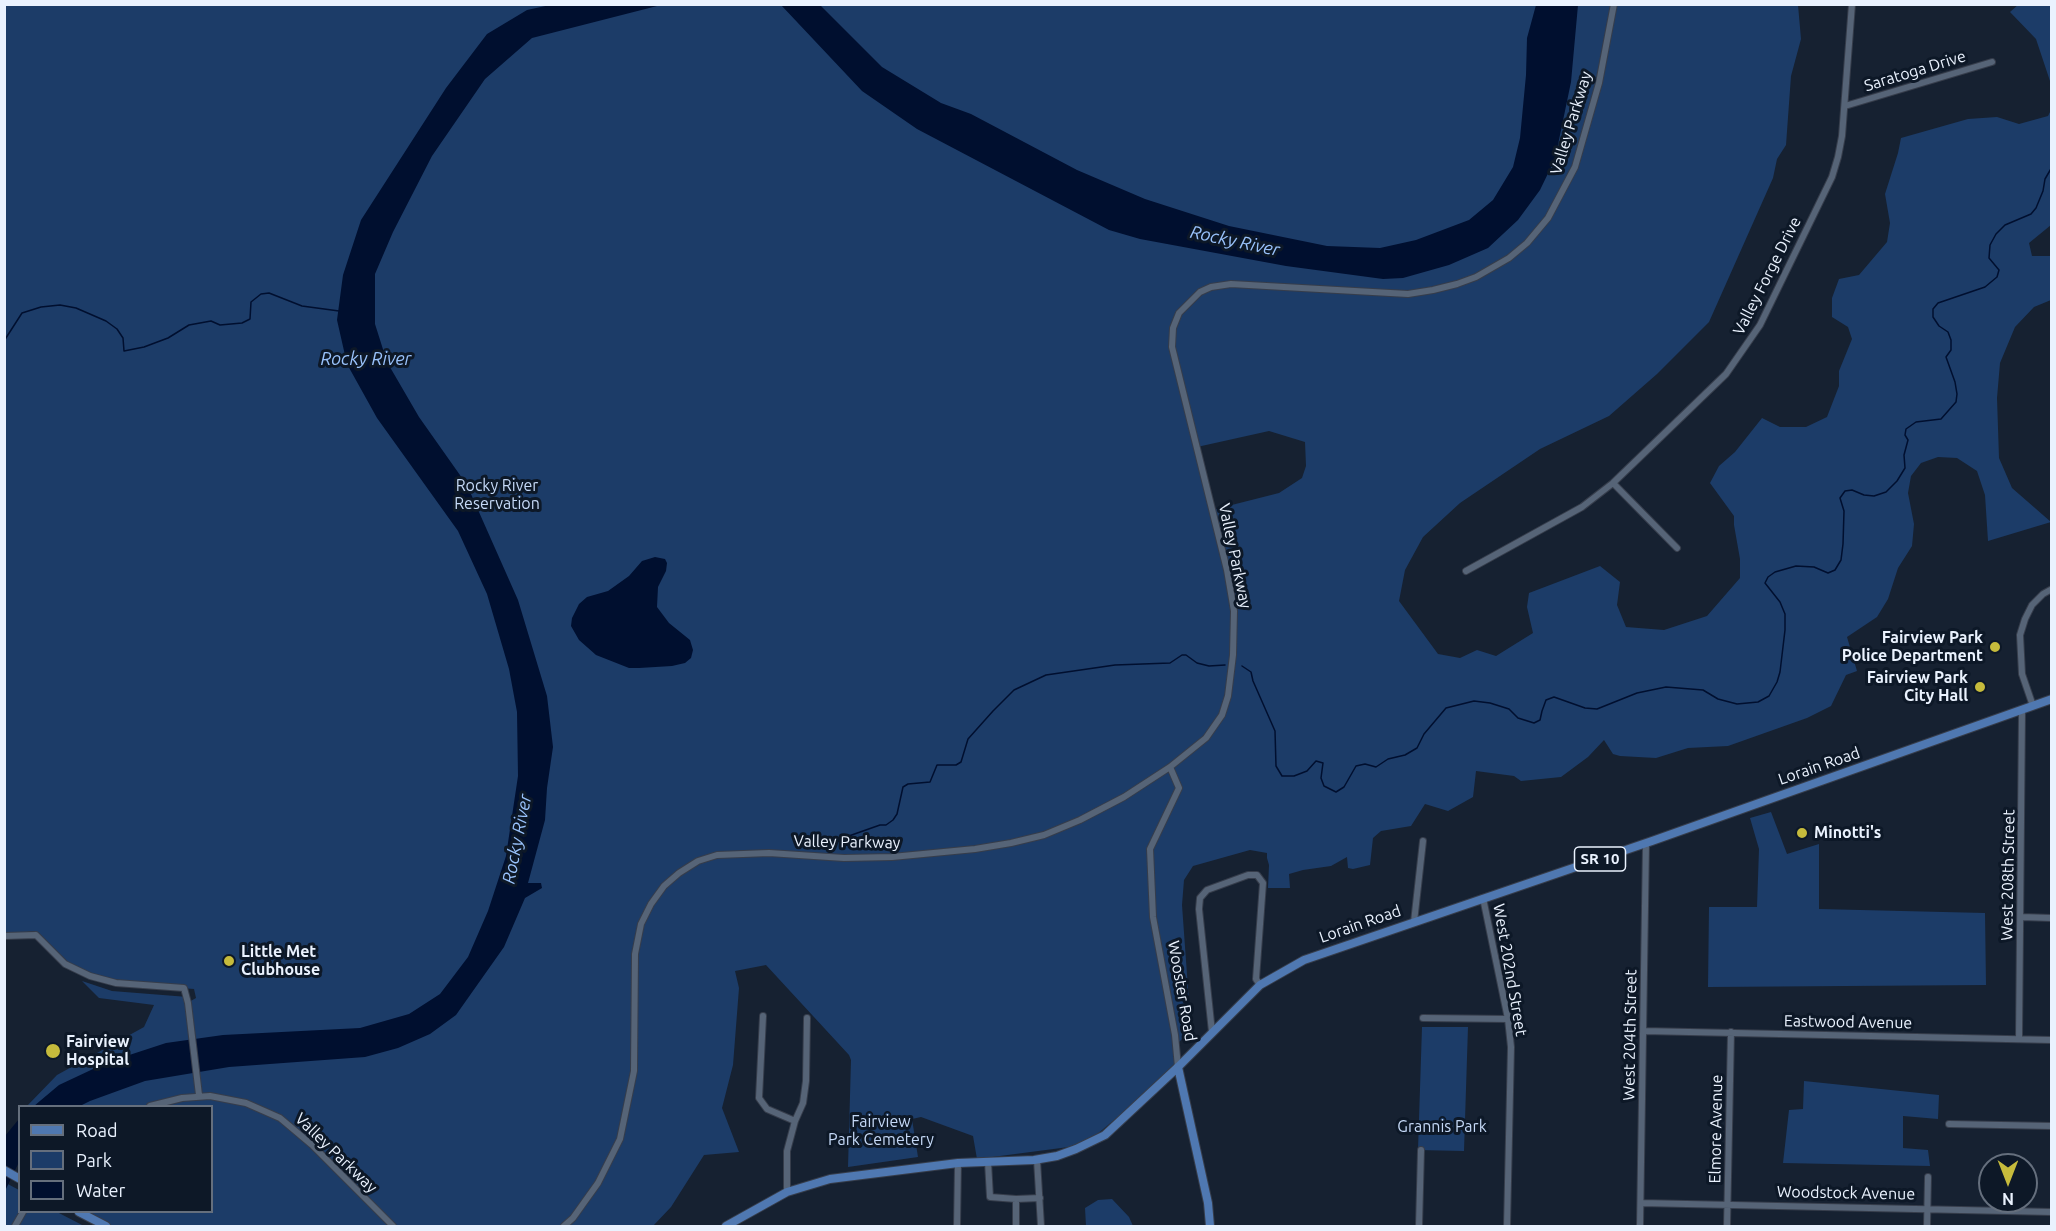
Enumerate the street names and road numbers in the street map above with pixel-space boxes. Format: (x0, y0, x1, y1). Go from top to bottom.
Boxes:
street label: Saratoga Drive (1862, 46, 1968, 96)
street label: Valley Parkway (1546, 69, 1596, 177)
street label: Valley Forge Drive (1729, 214, 1805, 338)
street label: Valley Parkway (1215, 502, 1255, 610)
street label: Lorain Road (1776, 743, 1862, 789)
street label: West 208th Street (1997, 809, 2019, 941)
street label: Valley Parkway (793, 831, 901, 853)
road number: SR 10 (1574, 847, 1626, 871)
street label: Lorain Road (1317, 901, 1403, 947)
street label: West 202nd Street (1489, 902, 1531, 1038)
street label: Wooster Road (1164, 939, 1200, 1043)
street label: West 204th Street (1619, 969, 1641, 1101)
street label: Eastwood Avenue (1784, 1011, 1912, 1033)
street label: Elmore Avenue (1705, 1074, 1727, 1184)
street label: Valley Parkway (291, 1109, 381, 1197)
street label: Woodstock Avenue (1777, 1182, 1915, 1204)

